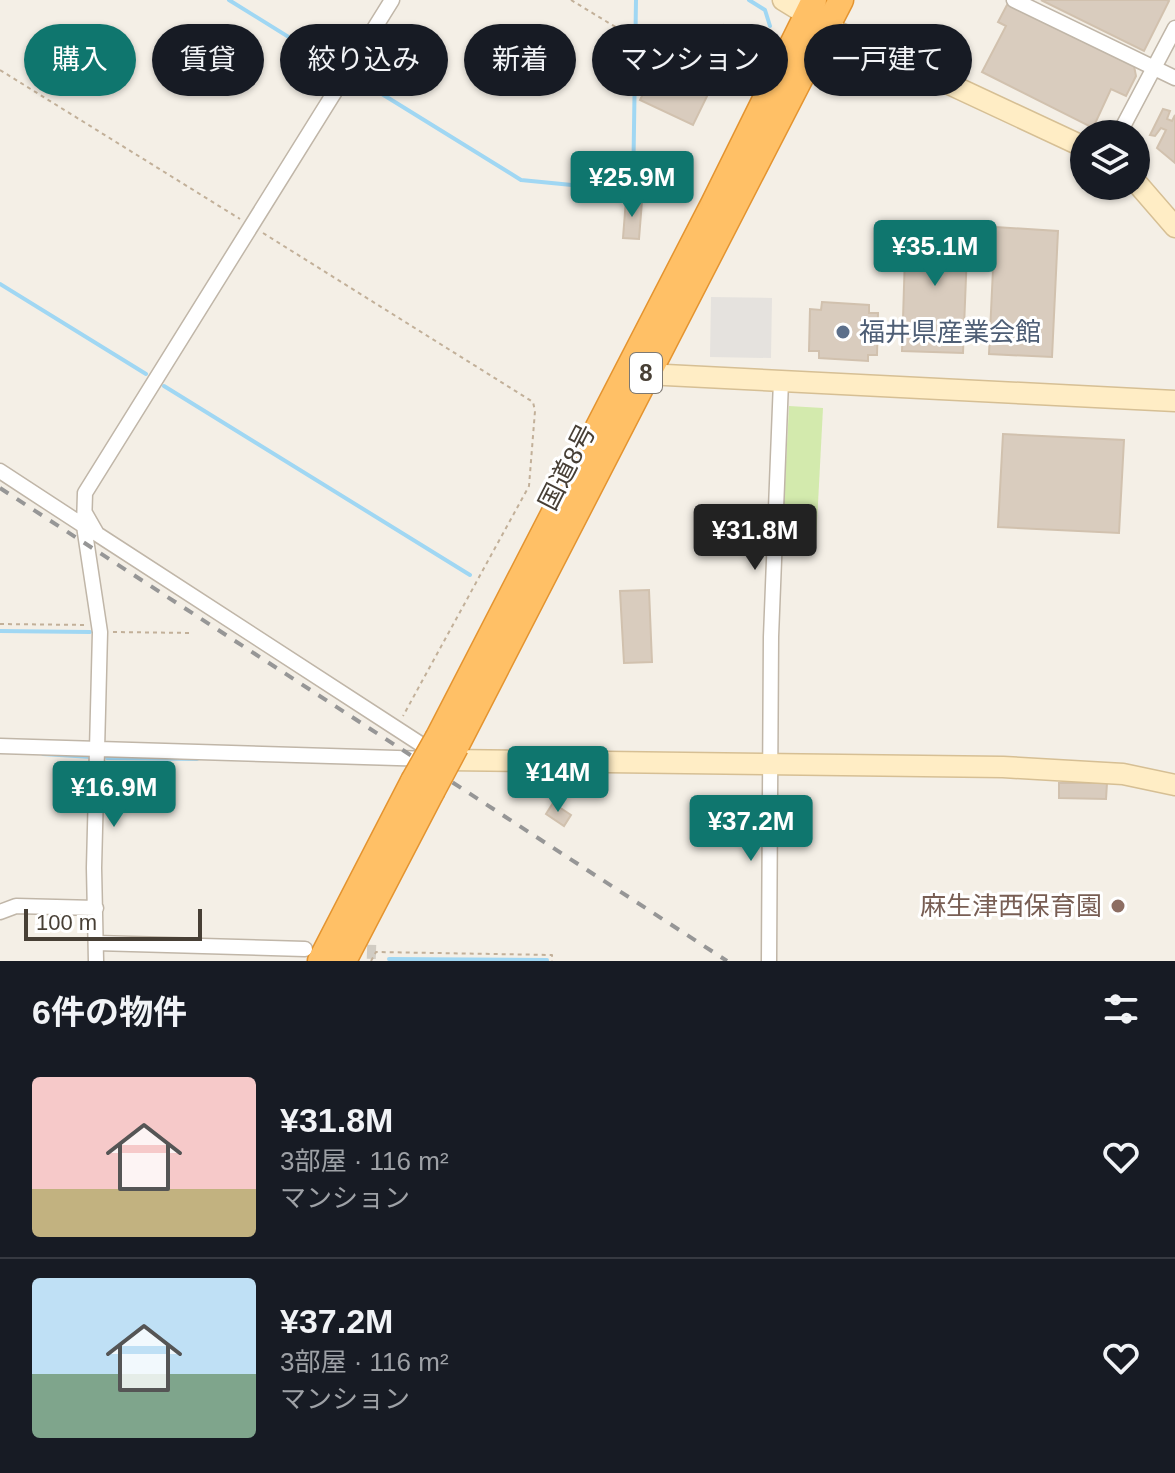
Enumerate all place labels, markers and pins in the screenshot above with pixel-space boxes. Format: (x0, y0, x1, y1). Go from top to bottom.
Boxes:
pin: ¥25.9M (567, 151, 697, 219)
pin: ¥35.1M (870, 220, 1000, 288)
place label: 福井県産業会館 (859, 317, 1041, 347)
marker: 福井県産業会館 (834, 323, 852, 341)
pin: ¥31.8M (690, 504, 820, 572)
pin: ¥14M (511, 746, 605, 814)
pin: ¥16.9M (49, 761, 179, 829)
pin: ¥37.2M (686, 795, 816, 863)
place label: 麻生津西保育園 (920, 891, 1102, 921)
marker: 麻生津西保育園 (1109, 897, 1127, 915)

